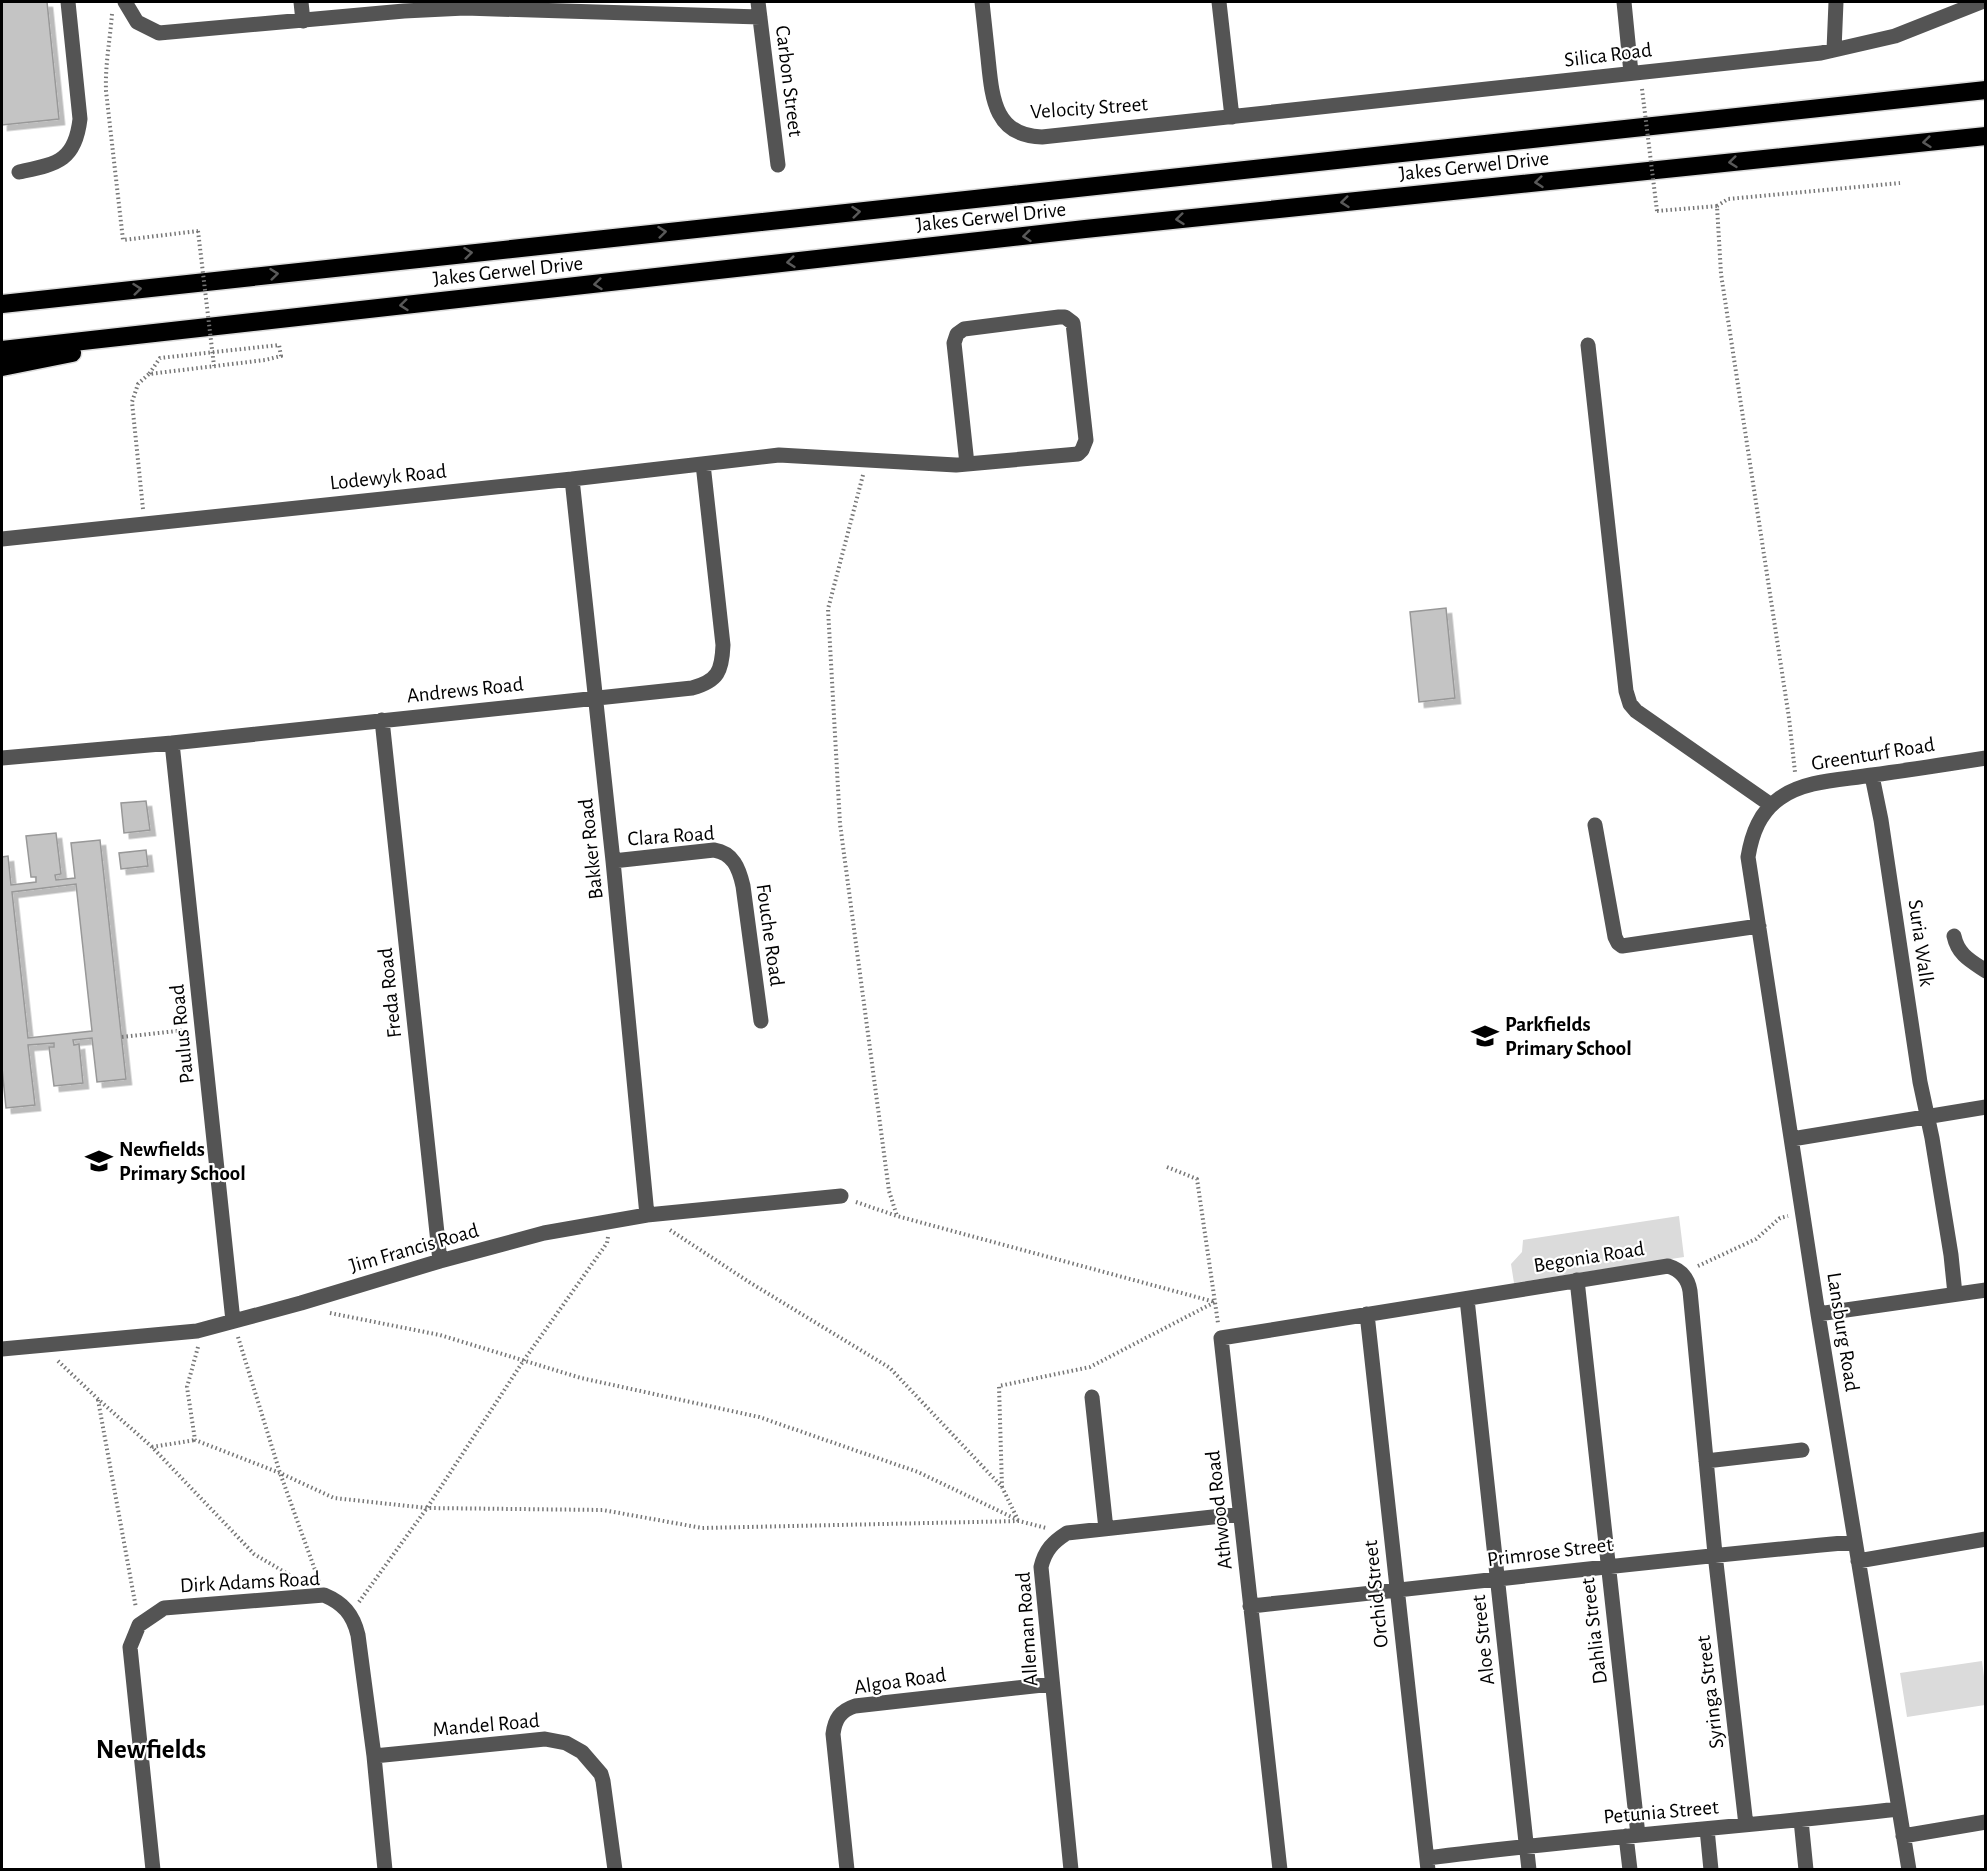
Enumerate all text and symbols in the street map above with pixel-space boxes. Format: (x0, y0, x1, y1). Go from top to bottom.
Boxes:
street label: Carbon Street (772, 24, 806, 138)
street label: Silica Road (1563, 39, 1653, 71)
street label: Velocity Street (1029, 93, 1149, 123)
one-way arrow (1923, 135, 1932, 147)
street label: Jakes Gerwel Drive (1398, 148, 1550, 184)
one-way arrow (1729, 155, 1738, 168)
one-way arrow (1535, 175, 1544, 188)
one-way arrow (1341, 195, 1350, 208)
street label: Jakes Gerwel Drive (915, 199, 1067, 235)
one-way arrow (851, 206, 861, 218)
one-way arrow (1176, 212, 1185, 225)
one-way arrow (658, 227, 667, 239)
one-way arrow (1022, 229, 1032, 242)
one-way arrow (464, 247, 473, 260)
street label: Jakes Gerwel Drive (432, 253, 584, 289)
one-way arrow (787, 255, 796, 268)
one-way arrow (270, 268, 279, 281)
one-way arrow (593, 277, 602, 289)
one-way arrow (132, 283, 142, 296)
one-way arrow (399, 298, 408, 311)
street label: Lodewyk Road (329, 460, 448, 494)
street label: Andrews Road (406, 673, 525, 707)
street label: Greenturf Road (1810, 734, 1936, 774)
street label: Bakker Road (575, 797, 607, 901)
street label: Clara Road (627, 822, 715, 850)
street label: Fouche Road (752, 882, 788, 988)
street label: Suria Walk (1905, 898, 1938, 988)
street label: Freda Road (375, 947, 405, 1039)
street label: Paulus Road (166, 983, 198, 1085)
place label: Parkfields Primary School (1505, 1014, 1632, 1059)
school or university icon: Parkfields Primary School (1470, 1021, 1500, 1051)
place label: Newfields Primary School (119, 1139, 246, 1184)
school or university icon: Newfields Primary School (84, 1146, 114, 1176)
street label: Jim Francis Road (347, 1220, 481, 1276)
street label: Begonia Road (1532, 1238, 1646, 1276)
street label: Lansburg Road (1823, 1271, 1863, 1393)
street label: Athwood Road (1202, 1449, 1236, 1571)
street label: Primrose Street (1486, 1534, 1614, 1570)
street label: Orchid Street (1360, 1539, 1392, 1649)
street label: Dirk Adams Road (179, 1568, 321, 1596)
street label: Alleman Road (1013, 1571, 1041, 1687)
street label: Dahlia Street (1577, 1576, 1611, 1685)
street label: Aloe Street (1468, 1594, 1498, 1686)
street label: Syringa Street (1693, 1634, 1727, 1750)
street label: Algoa Road (853, 1664, 948, 1698)
street label: Mandel Road (431, 1710, 541, 1740)
district label: Newfields (96, 1736, 206, 1763)
street label: Petunia Street (1603, 1796, 1720, 1827)

